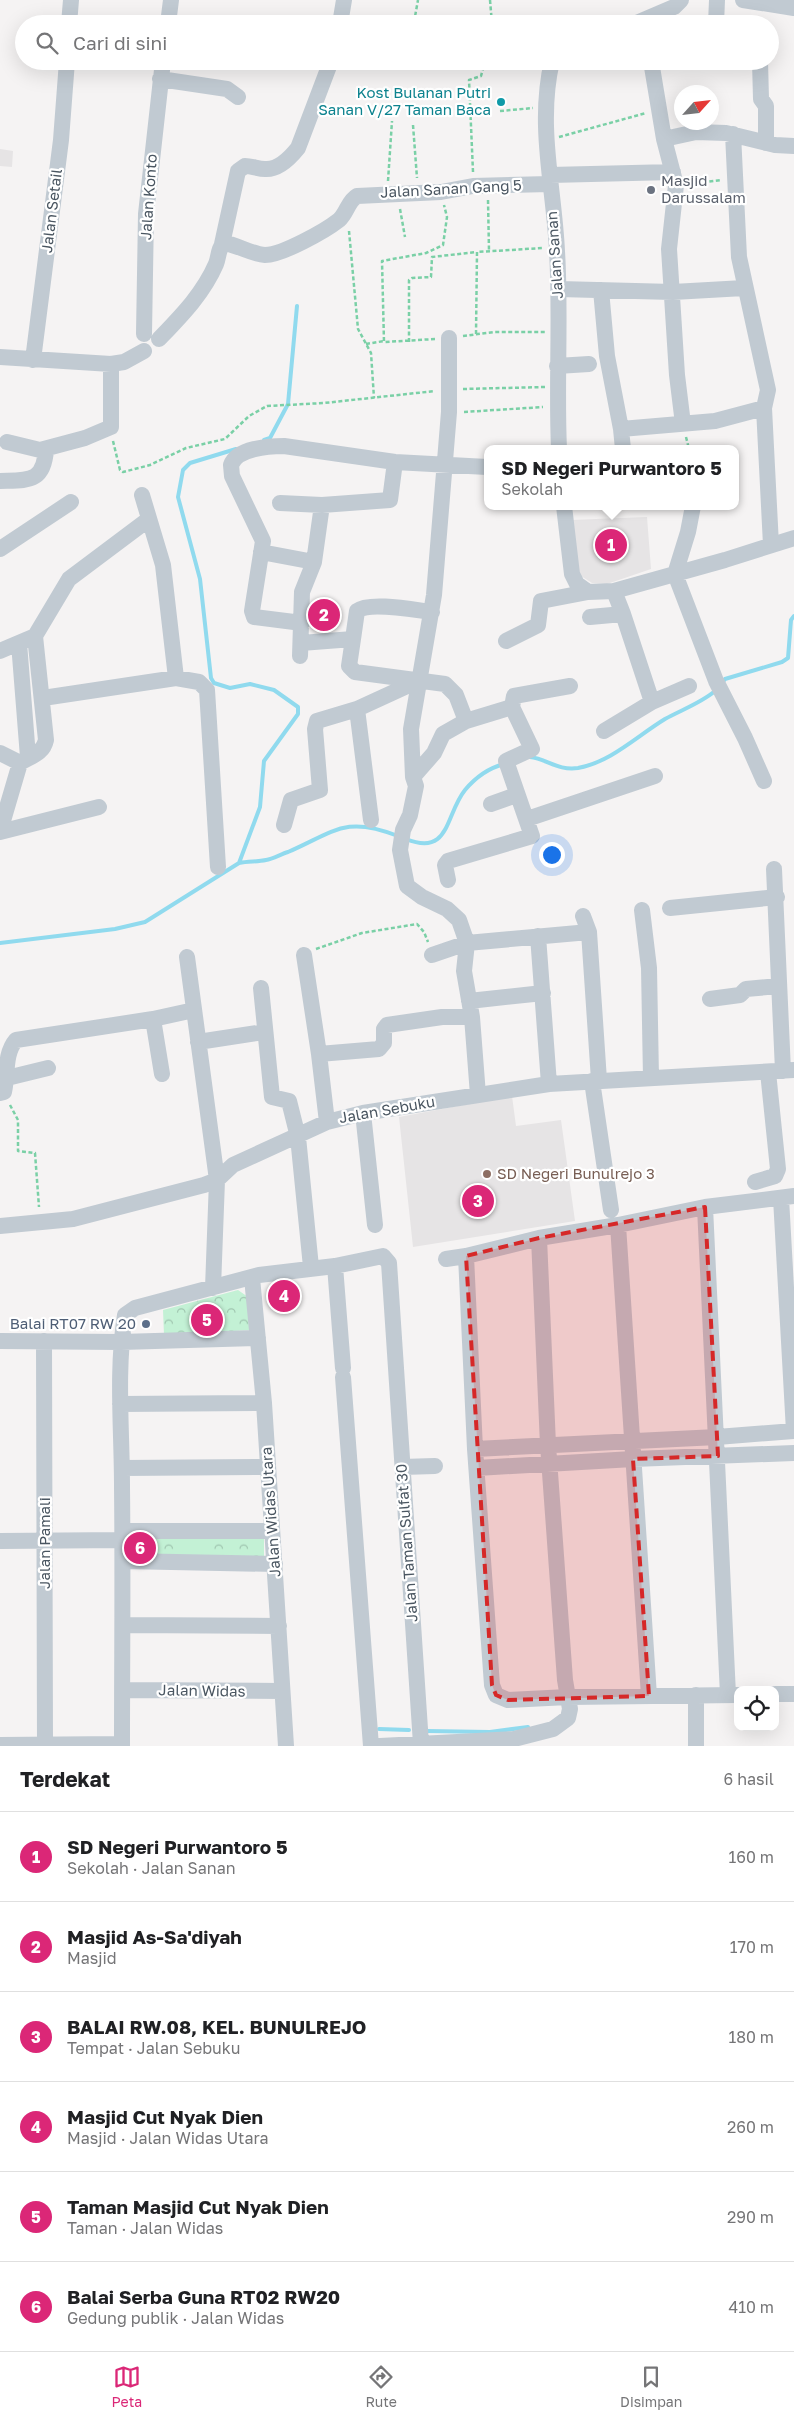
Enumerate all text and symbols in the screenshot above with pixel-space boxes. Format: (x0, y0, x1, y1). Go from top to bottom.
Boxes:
search box (15, 15, 779, 70)
icon: search (33, 29, 61, 57)
text: Cari di sini (73, 31, 167, 54)
place label: Kost Bulanan Putri Sanan V/27 Taman Baca (318, 83, 491, 118)
north arrow (674, 85, 719, 130)
marker: Kost Bulanan Putri Sanan V/27 Taman Baca (495, 96, 507, 108)
street label: Jalan Konto (136, 153, 160, 241)
street label: Jalan Setail (37, 168, 65, 254)
place label: Masjid Darussalam (661, 171, 746, 206)
street label: Jalan Sanan Gang 5 (380, 175, 522, 201)
marker: Masjid Darussalam (645, 184, 657, 196)
street label: Jalan Sanan (542, 211, 566, 300)
popup (484, 445, 739, 510)
text: SD Negeri Purwantoro 5 (501, 456, 722, 479)
text: Sekolah (501, 479, 563, 499)
pin: 1 (595, 526, 627, 564)
pin: 2 (308, 596, 340, 634)
your location (539, 842, 565, 868)
street label: Jalan Sebuku (337, 1092, 436, 1126)
place label: SD Negeri Bunulrejo 3 (497, 1164, 655, 1182)
marker: SD Negeri Bunulrejo 3 (481, 1168, 493, 1180)
pin: 3 (462, 1182, 494, 1220)
pin: 4 (268, 1277, 300, 1315)
pin: 5 (191, 1301, 223, 1339)
place label: Balai RT07 RW 20 (10, 1314, 136, 1332)
marker: Balai RT07 RW 20 (140, 1318, 152, 1330)
street label: Jalan Widas Utara (256, 1446, 284, 1578)
street label: Jalan Taman Sulfat 30 (391, 1463, 421, 1623)
street label: Jalan Pamali (35, 1497, 53, 1589)
pin: 6 (124, 1529, 156, 1567)
street label: Jalan Widas (158, 1680, 246, 1700)
map controls (734, 1686, 779, 1731)
button: locate (734, 1686, 779, 1731)
text: Terdekat (20, 1766, 110, 1792)
text: 6 hasil (724, 1769, 774, 1789)
text: SD Negeri Purwantoro 5 (67, 1835, 287, 1858)
text: 1 (32, 1847, 40, 1867)
text: 160 m (728, 1847, 774, 1867)
text: Sekolah · Jalan Sanan (67, 1858, 236, 1878)
text: Masjid As-Sa'diyah (67, 1925, 242, 1948)
text: 2 (31, 1937, 41, 1957)
text: 170 m (730, 1937, 774, 1957)
text: Masjid (67, 1948, 117, 1968)
text: BALAI RW.08, KEL. BUNULREJO (67, 2015, 366, 2038)
text: 3 (31, 2027, 41, 2047)
text: 180 m (728, 2027, 774, 2047)
text: Tempat · Jalan Sebuku (67, 2038, 241, 2058)
text: Masjid Cut Nyak Dien (67, 2105, 263, 2128)
text: 4 (31, 2117, 41, 2137)
text: 260 m (727, 2117, 774, 2137)
text: Masjid · Jalan Widas Utara (67, 2128, 269, 2148)
text: Taman Masjid Cut Nyak Dien (67, 2195, 329, 2218)
text: 5 (31, 2207, 41, 2227)
text: 290 m (727, 2207, 774, 2227)
text: Taman · Jalan Widas (67, 2218, 223, 2238)
text: Balai Serba Guna RT02 RW20 (67, 2285, 340, 2308)
text: 6 (31, 2297, 41, 2317)
text: 410 m (728, 2297, 774, 2317)
text: Gedung publik · Jalan Widas (67, 2308, 284, 2328)
tab: Peta (112, 2363, 142, 2410)
tab: Rute (365, 2363, 397, 2410)
tab: Disimpan (620, 2363, 682, 2410)

